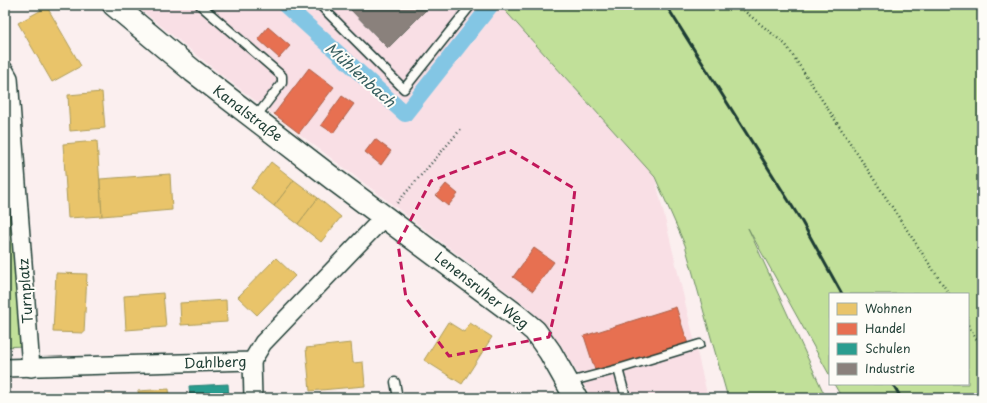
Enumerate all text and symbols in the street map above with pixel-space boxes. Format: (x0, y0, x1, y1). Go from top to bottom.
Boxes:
water label: Mühlenbach (321, 36, 401, 112)
street label: Kanalstraße (209, 80, 287, 146)
street label: Lenensruher Weg (430, 246, 534, 334)
street label: Turnplatz (12, 257, 38, 324)
legend (829, 293, 969, 385)
text: Wohnen (865, 299, 912, 317)
text: Handel (865, 319, 905, 337)
text: Schulen (865, 339, 910, 357)
street label: Dahlberg (183, 350, 247, 374)
text: Industrie (865, 359, 915, 377)

